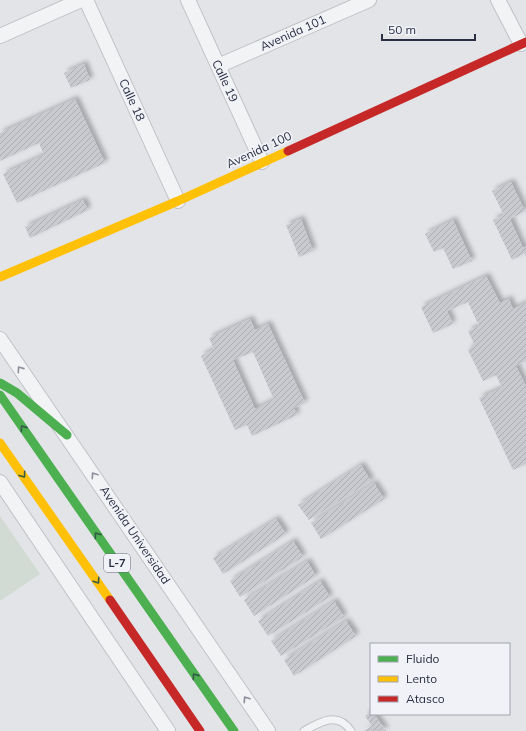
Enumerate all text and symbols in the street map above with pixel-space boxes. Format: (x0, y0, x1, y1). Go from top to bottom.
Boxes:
street label: Avenida 101 (258, 11, 328, 54)
scale bar (382, 16, 475, 42)
text: 50 m (388, 22, 416, 37)
street label: Calle 19 (209, 57, 242, 104)
street label: Calle 18 (116, 76, 149, 123)
street label: Avenida 100 (224, 128, 294, 171)
one-way arrow (18, 366, 25, 373)
one-way arrow (20, 425, 28, 432)
one-way arrow (18, 470, 25, 477)
one-way arrow (92, 473, 99, 480)
street label: Avenida Universidad (97, 483, 174, 587)
one-way arrow (94, 532, 102, 539)
road number: L-7 (104, 554, 130, 572)
one-way arrow (92, 577, 100, 584)
legend (370, 643, 510, 715)
text: Fluido (406, 651, 440, 666)
text: Lento (406, 671, 437, 686)
one-way arrow (192, 673, 200, 680)
text: Atasco (406, 691, 445, 706)
one-way arrow (243, 696, 251, 703)

